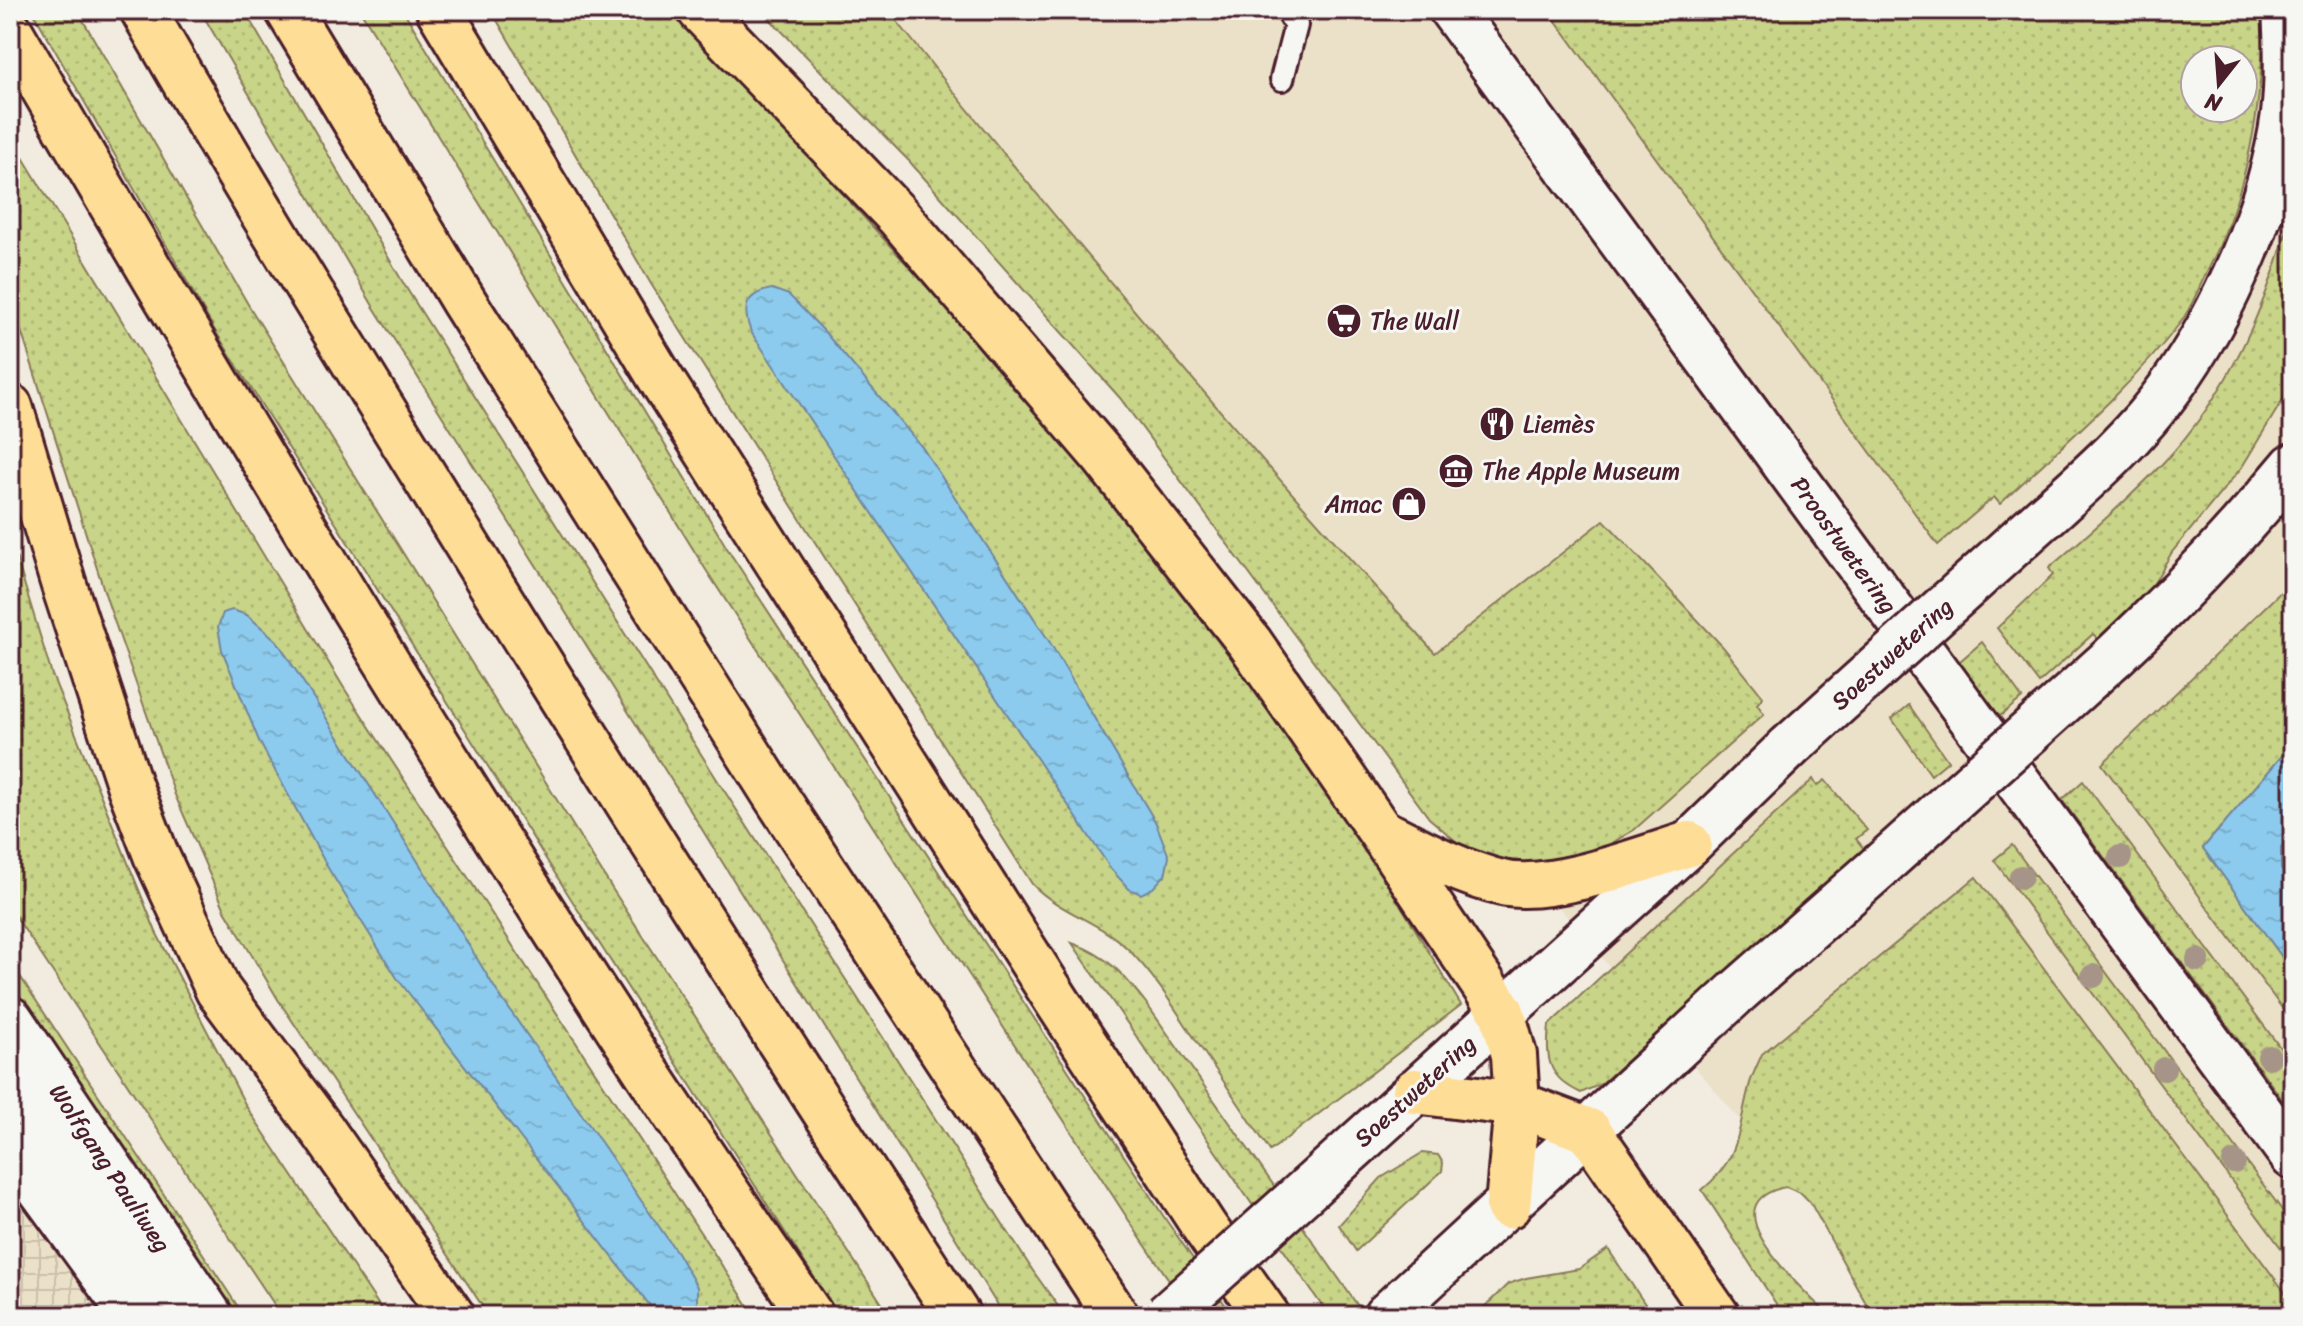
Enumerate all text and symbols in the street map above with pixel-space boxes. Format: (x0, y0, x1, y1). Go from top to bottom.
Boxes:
north arrow (2179, 44, 2259, 124)
text: N (2200, 82, 2227, 124)
place label: The Wall (1370, 300, 1460, 342)
supermarket icon: The Wall (1325, 302, 1363, 340)
place label: Liemès (1523, 403, 1595, 445)
restaurant icon: Liemès (1478, 405, 1516, 443)
place label: The Apple Museum (1482, 450, 1680, 492)
museum icon: The Apple Museum (1437, 452, 1475, 490)
street label: Proostwetering (1779, 467, 1909, 623)
place label: Amac (1324, 483, 1383, 525)
shop icon: Amac (1390, 485, 1428, 523)
street label: Soestwetering (1821, 587, 1963, 721)
street label: Soestwetering (1344, 1024, 1486, 1158)
street label: Wolfgang Pauliweg (38, 1075, 182, 1261)

